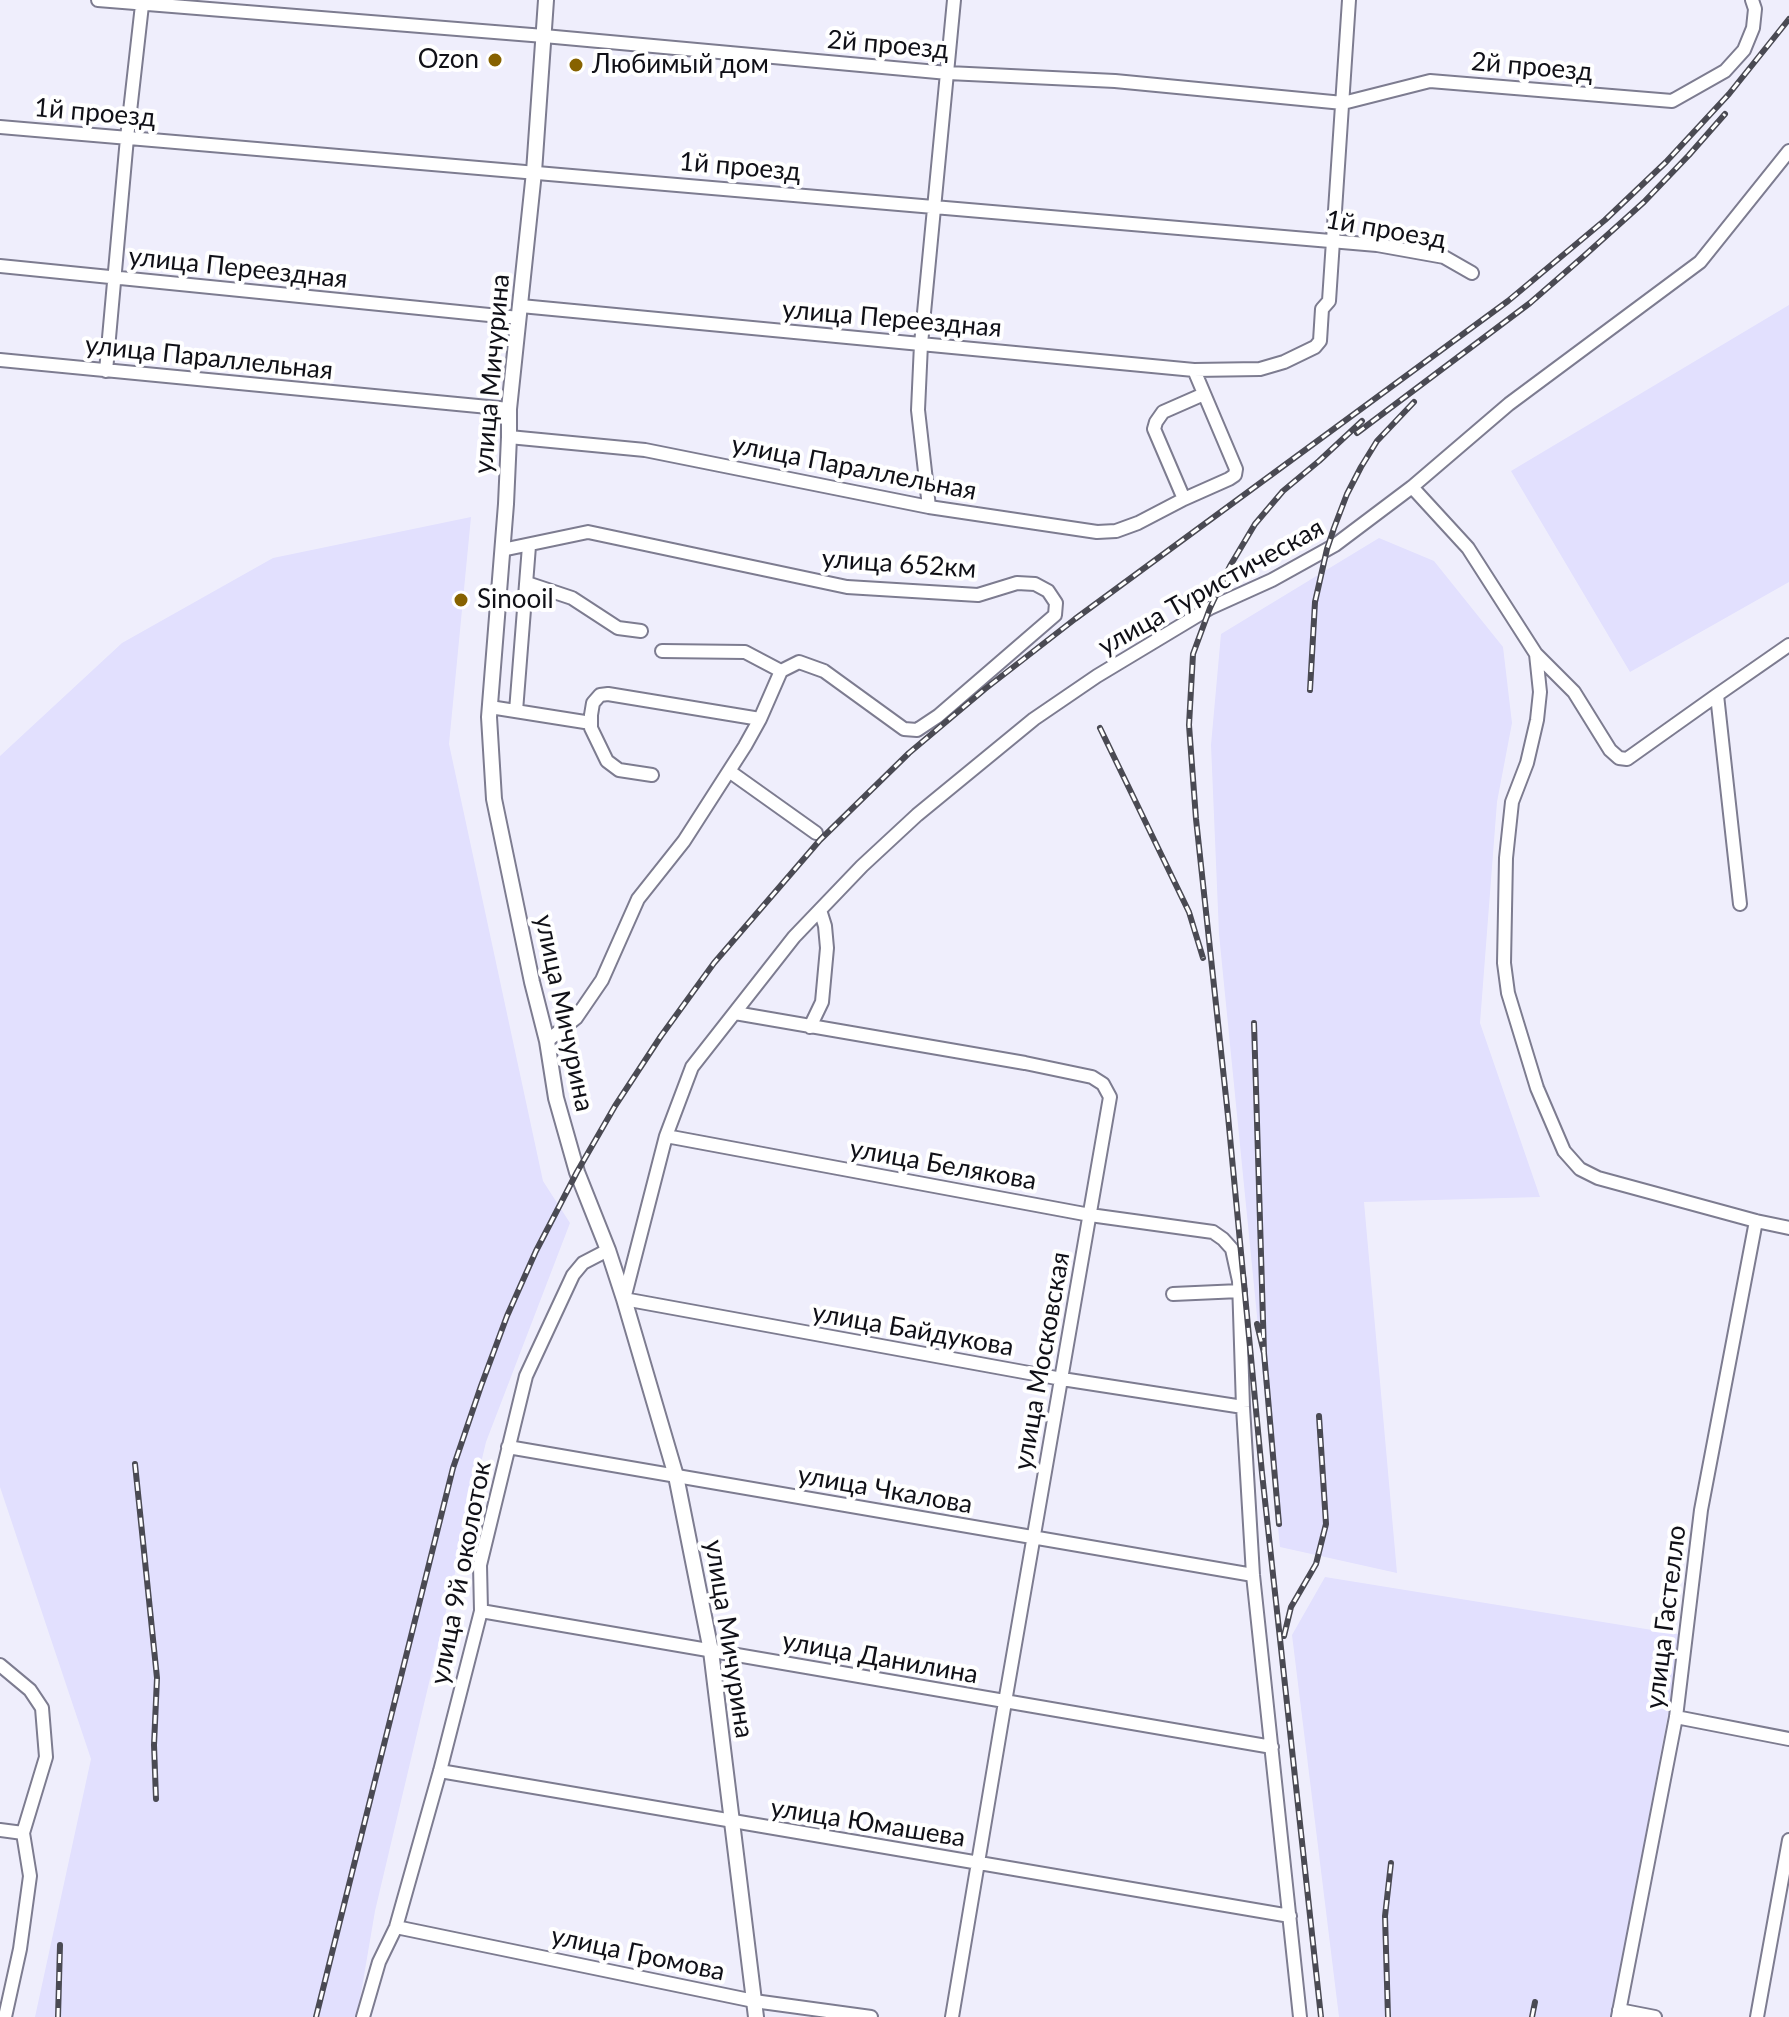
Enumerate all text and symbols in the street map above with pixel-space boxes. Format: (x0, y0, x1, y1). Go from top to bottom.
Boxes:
street label: 2й проезд (826, 24, 950, 66)
place label: Ozon (418, 44, 479, 76)
street label: 2й проезд (1470, 46, 1594, 88)
place label: Любимый дом (592, 49, 769, 81)
marker: Ozon (486, 51, 504, 69)
marker: Любимый дом (567, 56, 585, 74)
street label: 1й проезд (33, 92, 157, 134)
street label: 1й проезд (678, 146, 802, 188)
street label: 1й проезд (1323, 204, 1449, 256)
street label: улица Переездная (127, 241, 349, 295)
street label: улица Мичурина (468, 273, 516, 475)
street label: улица Переездная (781, 294, 1003, 344)
street label: улица Параллельная (84, 329, 334, 387)
street label: улица Параллельная (729, 429, 979, 507)
street label: улица Туристическая (1093, 512, 1329, 662)
street label: улица 652км (821, 543, 977, 585)
place label: Sinooil (477, 584, 554, 616)
marker: Sinooil (452, 591, 470, 609)
street label: улица Мичурина (528, 912, 600, 1114)
street label: улица Белякова (847, 1133, 1039, 1197)
street label: улица Московская (1007, 1250, 1077, 1472)
street label: улица Байдукова (810, 1297, 1016, 1363)
street label: улица 9й околоток (424, 1459, 498, 1687)
street label: улица Чкалова (795, 1459, 975, 1521)
street label: улица Гастелло (1639, 1523, 1693, 1711)
street label: улица Мичурина (698, 1538, 760, 1740)
street label: улица Данилина (780, 1625, 980, 1691)
street label: улица Юмашева (768, 1792, 968, 1854)
street label: улица Громова (548, 1920, 728, 1988)

